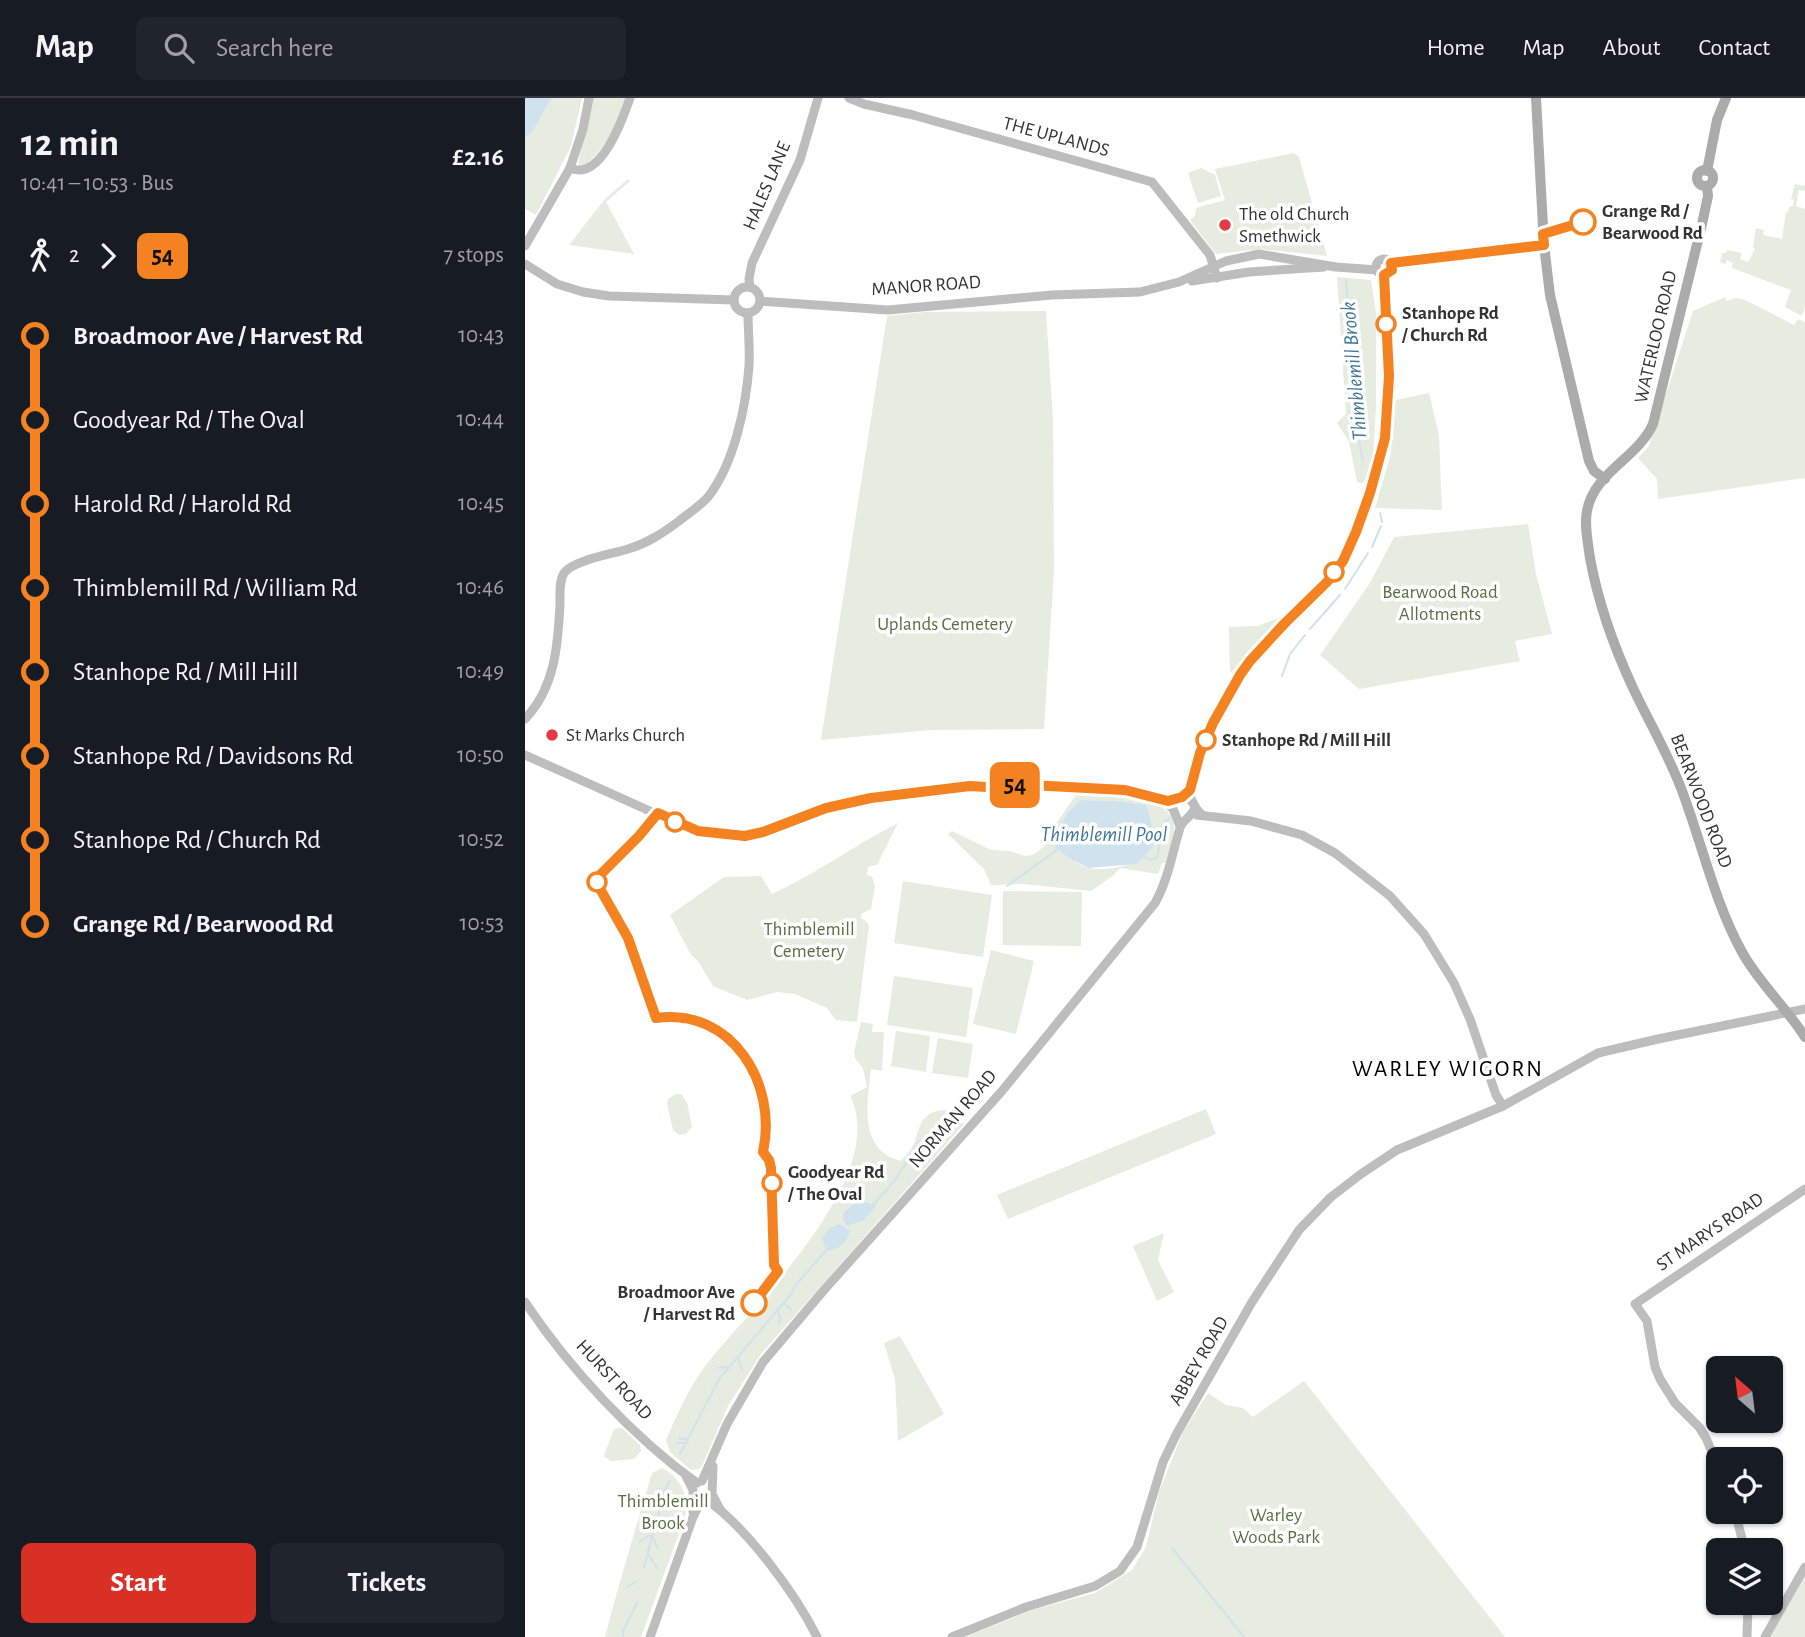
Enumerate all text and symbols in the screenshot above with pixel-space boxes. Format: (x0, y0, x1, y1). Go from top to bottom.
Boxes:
search box (136, 17, 626, 80)
icon: search (160, 29, 198, 67)
text: Map (35, 31, 94, 64)
text: Search here (216, 35, 334, 61)
text: Home (1427, 36, 1485, 60)
text: Map (1523, 36, 1565, 60)
text: About (1603, 36, 1660, 60)
text: Contact (1698, 36, 1770, 60)
street label: THE UPLANDS (1001, 114, 1111, 160)
text: 12 min (21, 125, 119, 163)
street label: HALES LANE (740, 139, 794, 233)
text: £2.16 (452, 144, 504, 170)
text: 10:41 – 10:53 · Bus (21, 172, 174, 195)
place label: Grange Rd / Bearwood Rd (1602, 202, 1703, 243)
place label: The old Church Smethwick (1239, 205, 1349, 246)
marker: Grange Rd / Bearwood Rd (1570, 209, 1596, 235)
marker: The old Church Smethwick (1217, 217, 1233, 233)
icon: walk (21, 237, 59, 275)
icon: forward (89, 237, 127, 275)
text: 2 (69, 244, 79, 267)
text: 54 (151, 244, 174, 268)
text: 7 stops (444, 244, 504, 267)
street label: WATERLOO ROAD (1632, 269, 1680, 405)
street label: MANOR ROAD (871, 273, 981, 299)
water label: Thimblemill Brook (1337, 301, 1371, 441)
place label: Stanhope Rd / Church Rd (1401, 304, 1499, 345)
marker: Stanhope Rd / Church Rd (1376, 314, 1396, 334)
text: Broadmoor Ave / Harvest Rd (73, 323, 363, 349)
text: 10:43 (458, 324, 504, 347)
text: Goodyear Rd / The Oval (73, 407, 305, 433)
text: 10:44 (457, 408, 504, 431)
text: Harold Rd / Harold Rd (73, 491, 292, 517)
text: 10:45 (458, 492, 504, 515)
unlabelled marker (1324, 562, 1344, 582)
text: Thimblemill Rd / William Rd (73, 575, 358, 601)
text: 10:46 (457, 576, 504, 599)
park label: Bearwood Road Allotments (1382, 583, 1498, 624)
park label: Uplands Cemetery (877, 615, 1013, 634)
text: Stanhope Rd / Mill Hill (73, 659, 298, 685)
text: 10:49 (457, 660, 504, 683)
place label: St Marks Church (566, 726, 685, 745)
marker: St Marks Church (544, 727, 560, 743)
marker: Stanhope Rd / Mill Hill (1196, 730, 1216, 750)
place label: Stanhope Rd / Mill Hill (1222, 731, 1391, 750)
street label: BEARWOOD ROAD (1667, 731, 1735, 871)
text: Stanhope Rd / Davidsons Rd (73, 743, 353, 769)
text: 10:50 (457, 744, 504, 767)
line badge: 54 (983, 762, 1047, 808)
text: 54 (1004, 773, 1026, 797)
unlabelled marker (665, 812, 685, 832)
water label: Thimblemill Pool (1041, 824, 1167, 845)
text: Stanhope Rd / Church Rd (73, 827, 321, 853)
text: 10:52 (459, 828, 504, 851)
unlabelled marker (587, 872, 607, 892)
text: Grange Rd / Bearwood Rd (73, 911, 333, 937)
text: 10:53 (460, 912, 504, 935)
park label: Thimblemill Cemetery (763, 920, 855, 961)
district label: WARLEY WIGORN (1352, 1058, 1544, 1081)
street label: NORMAN ROAD (906, 1066, 1000, 1172)
place label: Goodyear Rd / The Oval (787, 1163, 884, 1204)
marker: Goodyear Rd / The Oval (762, 1173, 782, 1193)
street label: ST MARYS ROAD (1653, 1189, 1767, 1275)
place label: Broadmoor Ave / Harvest Rd (617, 1283, 735, 1324)
marker: Broadmoor Ave / Harvest Rd (741, 1290, 767, 1316)
street label: ABBEY ROAD (1166, 1313, 1232, 1409)
street label: HURST ROAD (572, 1336, 656, 1424)
north arrow (1706, 1356, 1783, 1433)
map controls (1706, 1356, 1783, 1615)
button: locate (1706, 1447, 1783, 1524)
park label: Thimblemill Brook (617, 1492, 709, 1533)
park label: Warley Woods Park (1232, 1506, 1320, 1547)
button: layers (1706, 1538, 1783, 1615)
button: Start (21, 1543, 256, 1623)
button: Tickets (270, 1543, 504, 1623)

